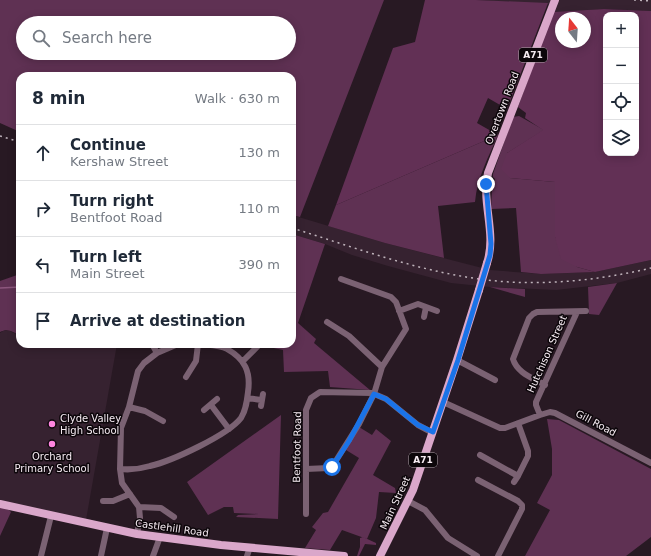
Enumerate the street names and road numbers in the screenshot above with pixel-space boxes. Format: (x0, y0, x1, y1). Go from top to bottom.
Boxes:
road number: A71 (519, 48, 547, 62)
street label: Overtown Road (483, 70, 521, 146)
street label: Hutchison Street (525, 313, 569, 394)
street label: Gill Road (574, 408, 618, 438)
street label: Bentfoot Road (291, 411, 303, 483)
road number: A71 (409, 453, 437, 467)
street label: Main Street (378, 475, 412, 531)
street label: Castlehill Road (135, 517, 209, 539)

